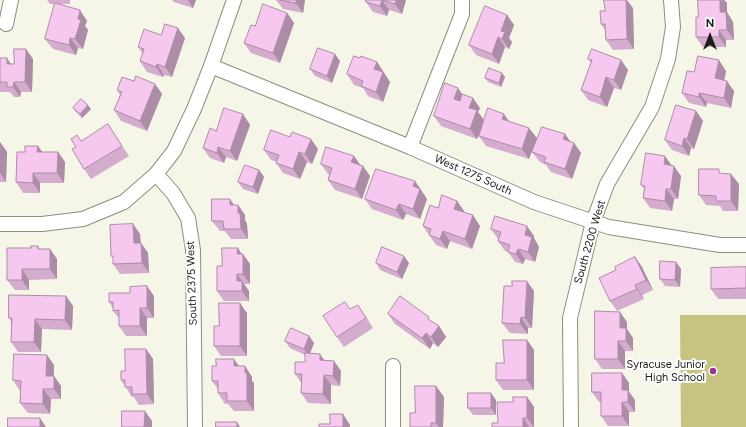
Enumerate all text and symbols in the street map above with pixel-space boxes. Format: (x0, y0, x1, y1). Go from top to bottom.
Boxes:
north arrow (690, 16, 730, 56)
text: N (706, 17, 714, 30)
street label: West 1275 South (432, 152, 514, 198)
street label: South 2200 West (572, 198, 608, 286)
street label: South 2375 West (184, 240, 200, 326)
place label: Syracuse Junior High School (627, 358, 705, 384)
marker: Syracuse Junior High School (708, 366, 718, 376)

